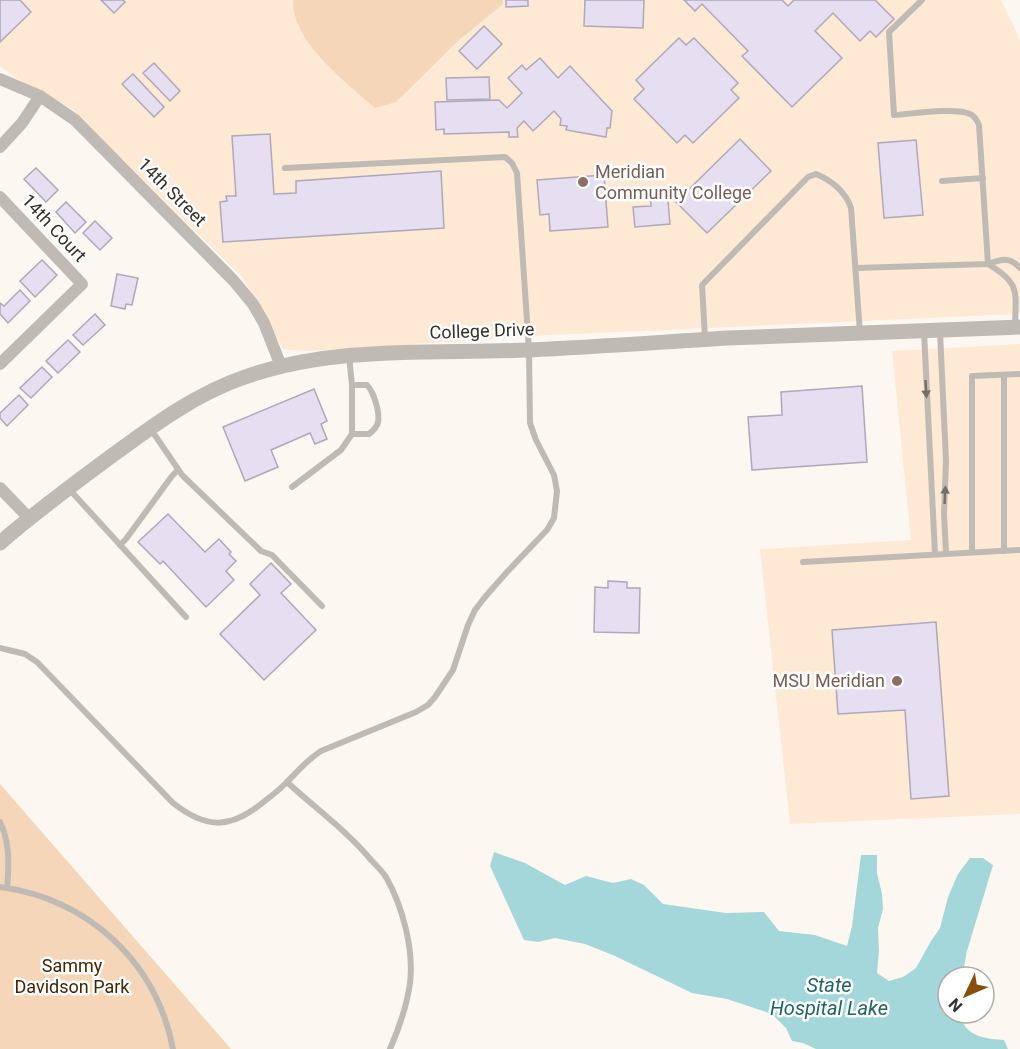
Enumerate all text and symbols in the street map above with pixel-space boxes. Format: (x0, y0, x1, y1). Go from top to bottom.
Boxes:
street label: 14th Street (134, 153, 211, 230)
place label: Meridian Community College (595, 161, 752, 203)
marker: Meridian Community College (576, 175, 590, 189)
street label: 14th Court (18, 189, 91, 266)
street label: College Drive (429, 318, 535, 343)
one-way arrow (922, 380, 931, 399)
one-way arrow (940, 485, 949, 504)
place label: MSU Meridian (772, 670, 885, 691)
marker: MSU Meridian (890, 674, 904, 688)
park label: Sammy Davidson Park (15, 955, 130, 997)
north arrow (936, 965, 996, 1025)
water label: State Hospital Lake (770, 973, 888, 1020)
text: N (945, 994, 966, 1016)

